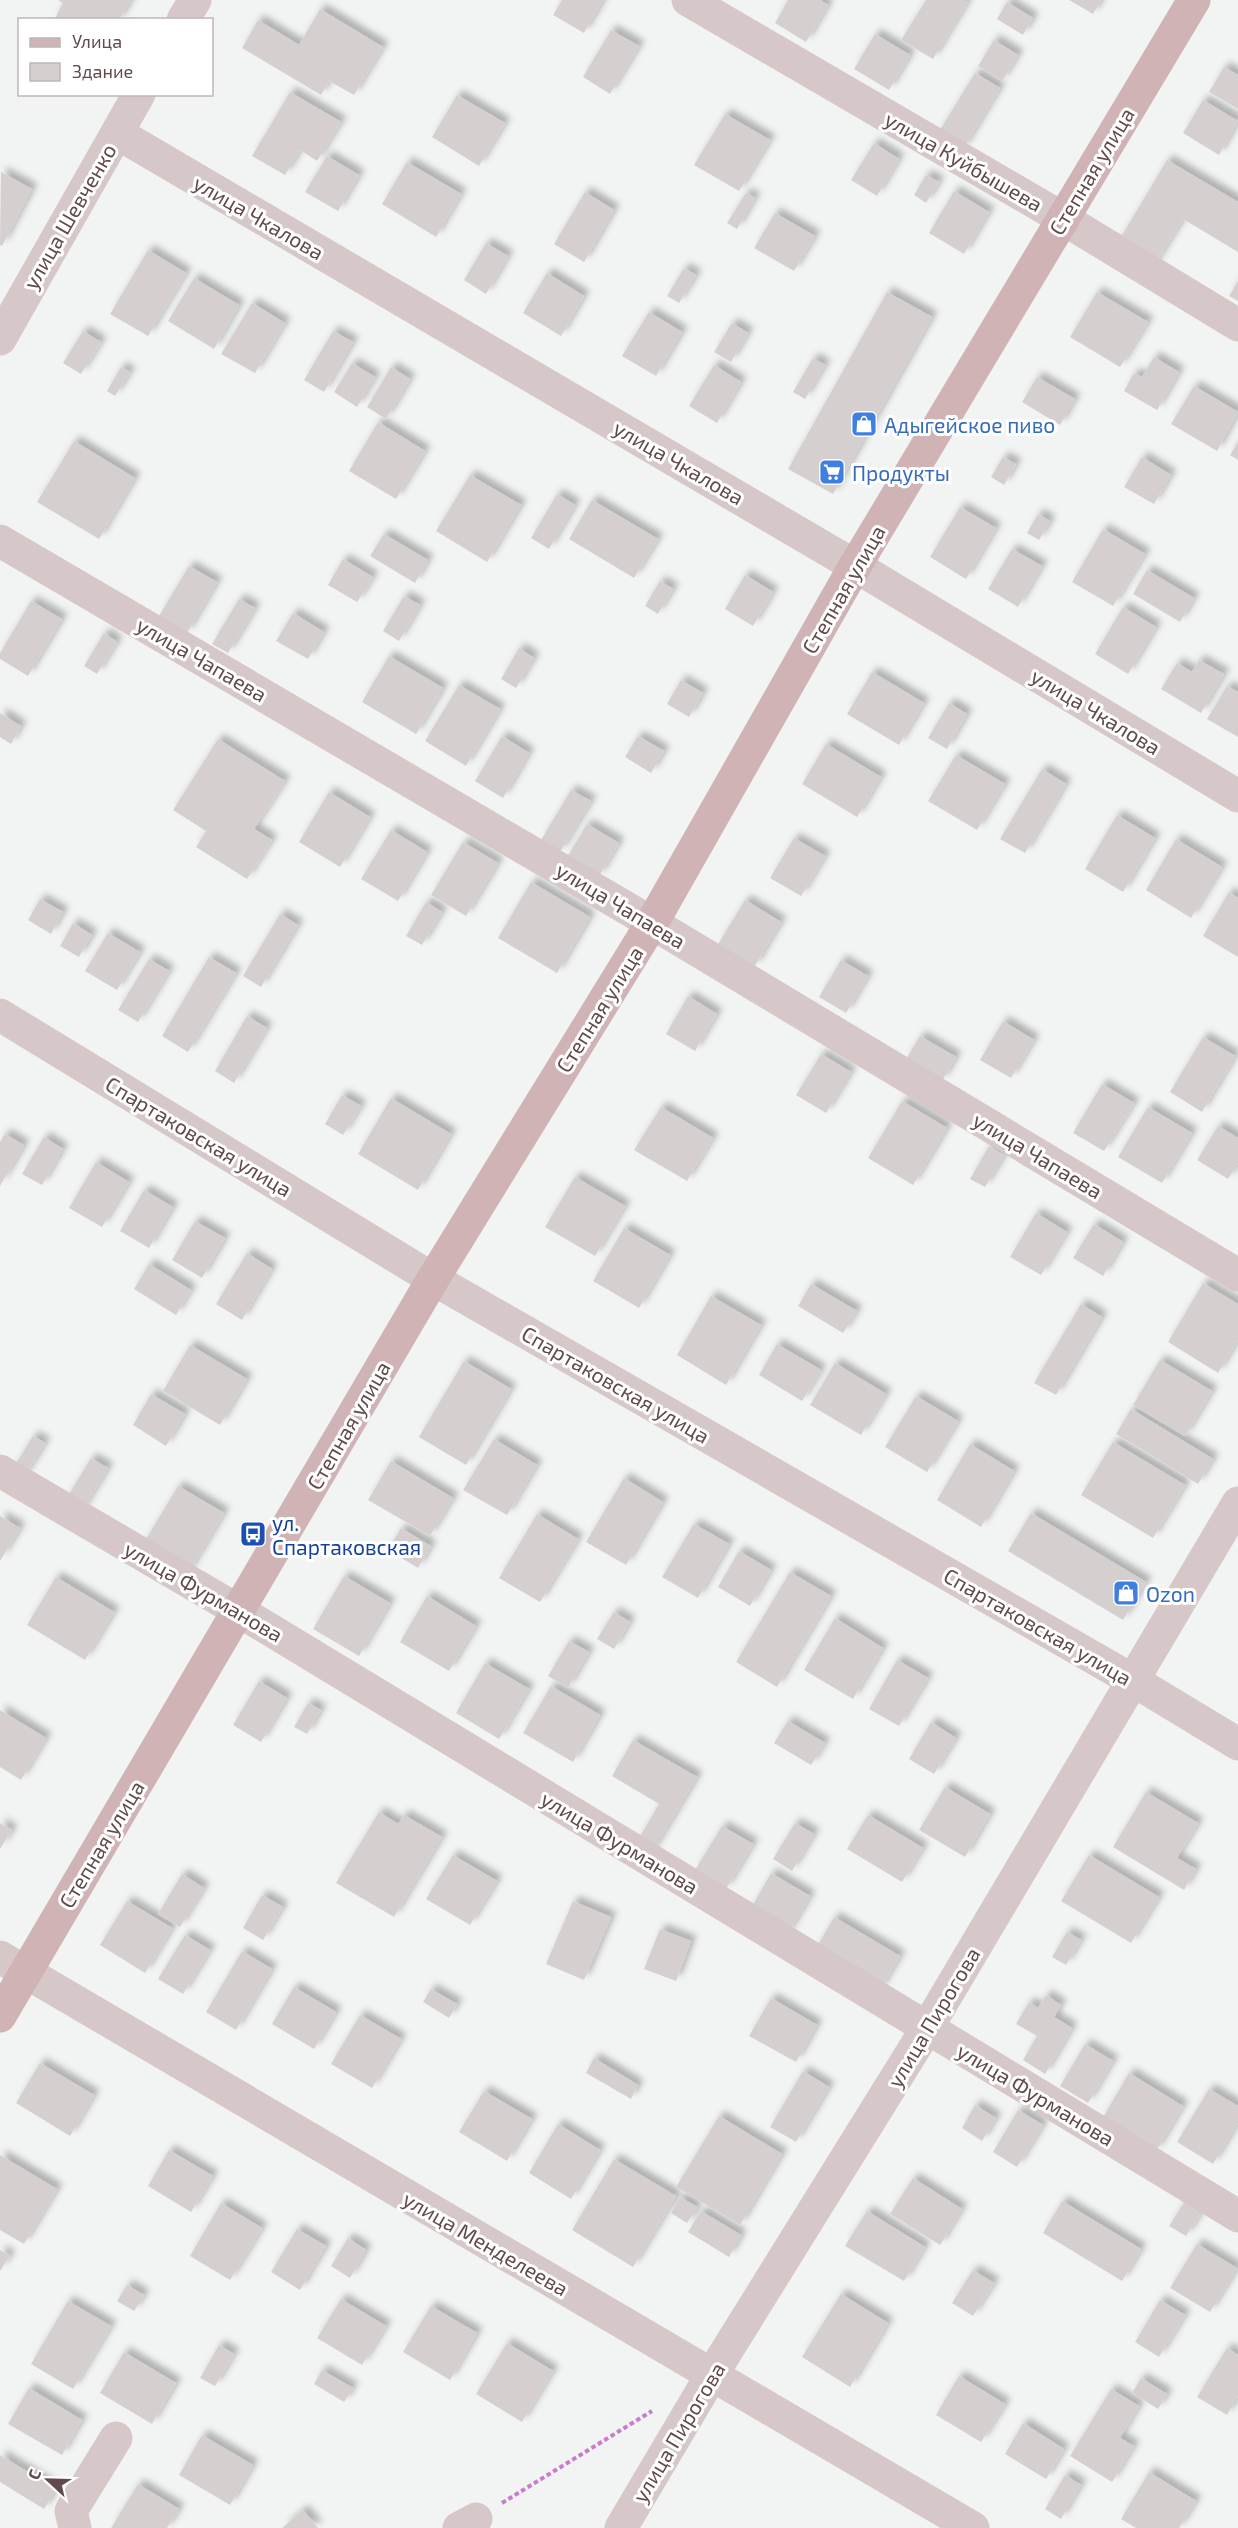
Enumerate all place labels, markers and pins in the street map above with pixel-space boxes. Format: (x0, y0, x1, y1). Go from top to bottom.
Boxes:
shop icon: Адыгейское пиво (849, 409, 879, 439)
place label: Адыгейское пиво (884, 412, 1055, 437)
supermarket icon: Продукты (817, 457, 847, 487)
place label: Продукты (852, 460, 950, 486)
place label: ул. Спартаковская (272, 1510, 421, 1559)
bus stop icon: ул. Спартаковская (238, 1519, 268, 1549)
shop icon: Ozon (1111, 1578, 1141, 1608)
place label: Ozon (1146, 1581, 1195, 1606)

